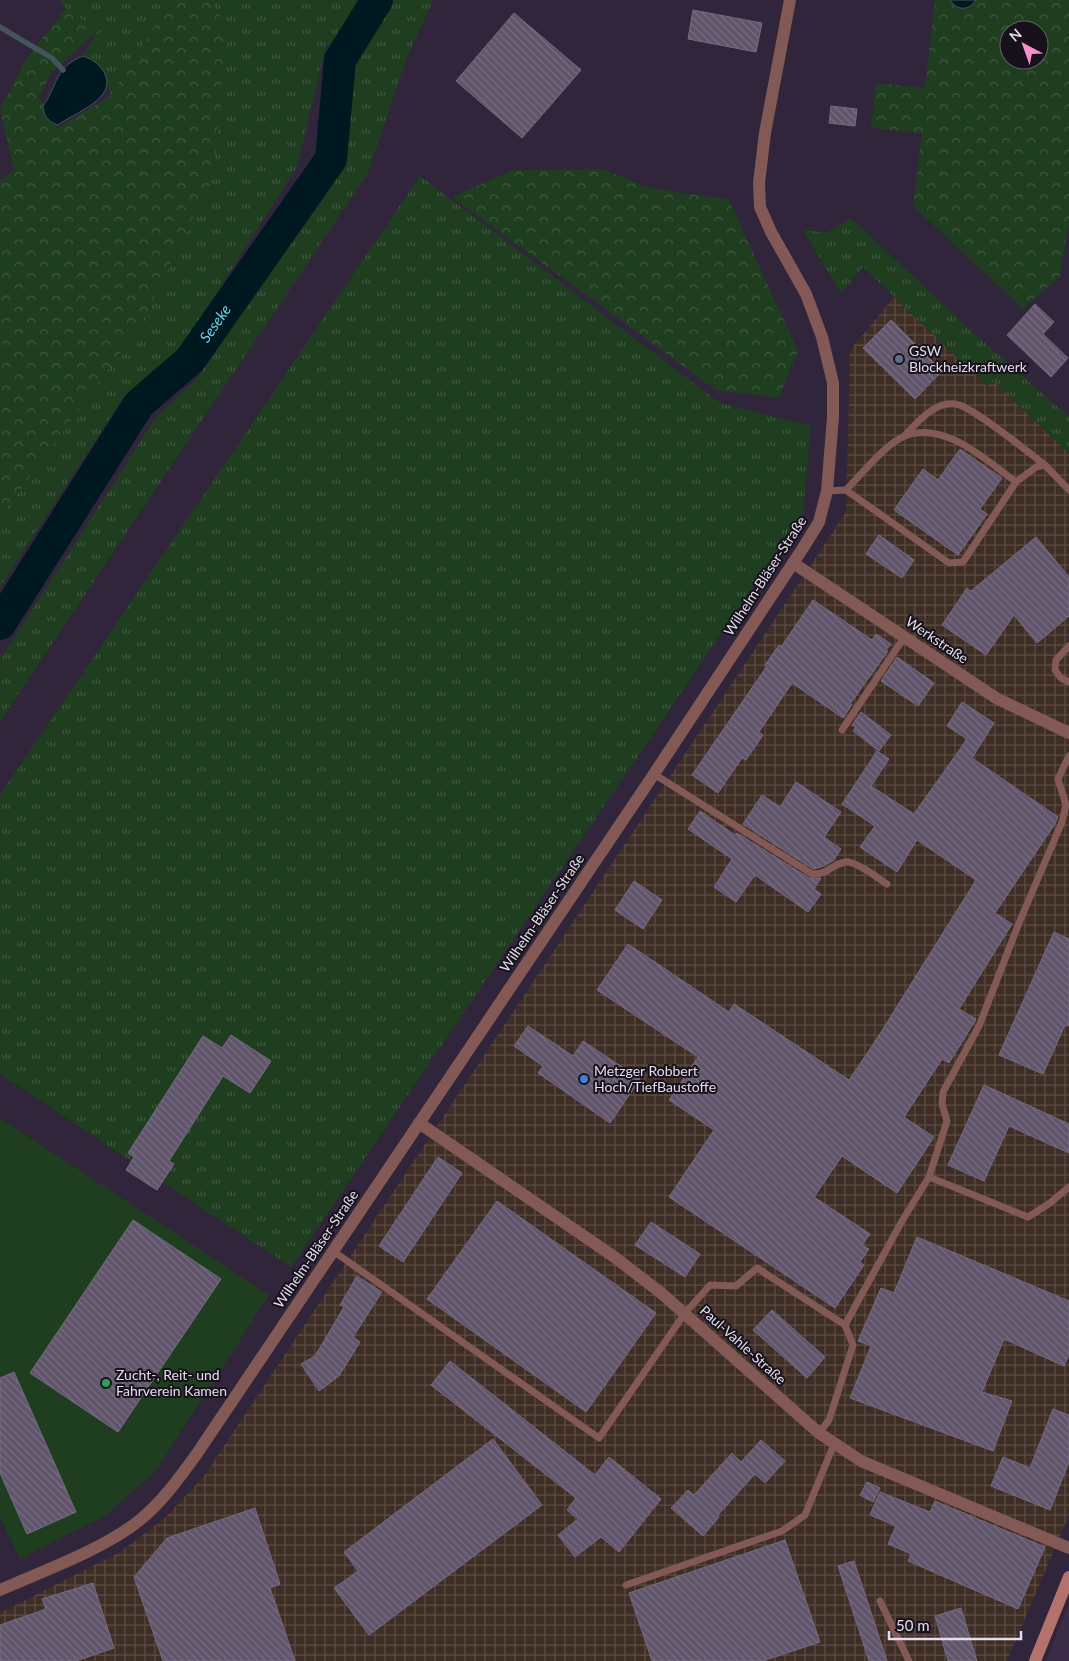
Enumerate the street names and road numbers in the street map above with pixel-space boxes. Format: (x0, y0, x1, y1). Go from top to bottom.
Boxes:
street label: Wilhelm-Bläser-Straße (720, 513, 809, 639)
street label: Werkstraße (903, 612, 972, 667)
street label: Wilhelm-Bläser-Straße (496, 850, 587, 975)
street label: Wilhelm-Bläser-Straße (270, 1186, 361, 1311)
street label: Paul-Vahle-Straße (697, 1302, 790, 1388)

